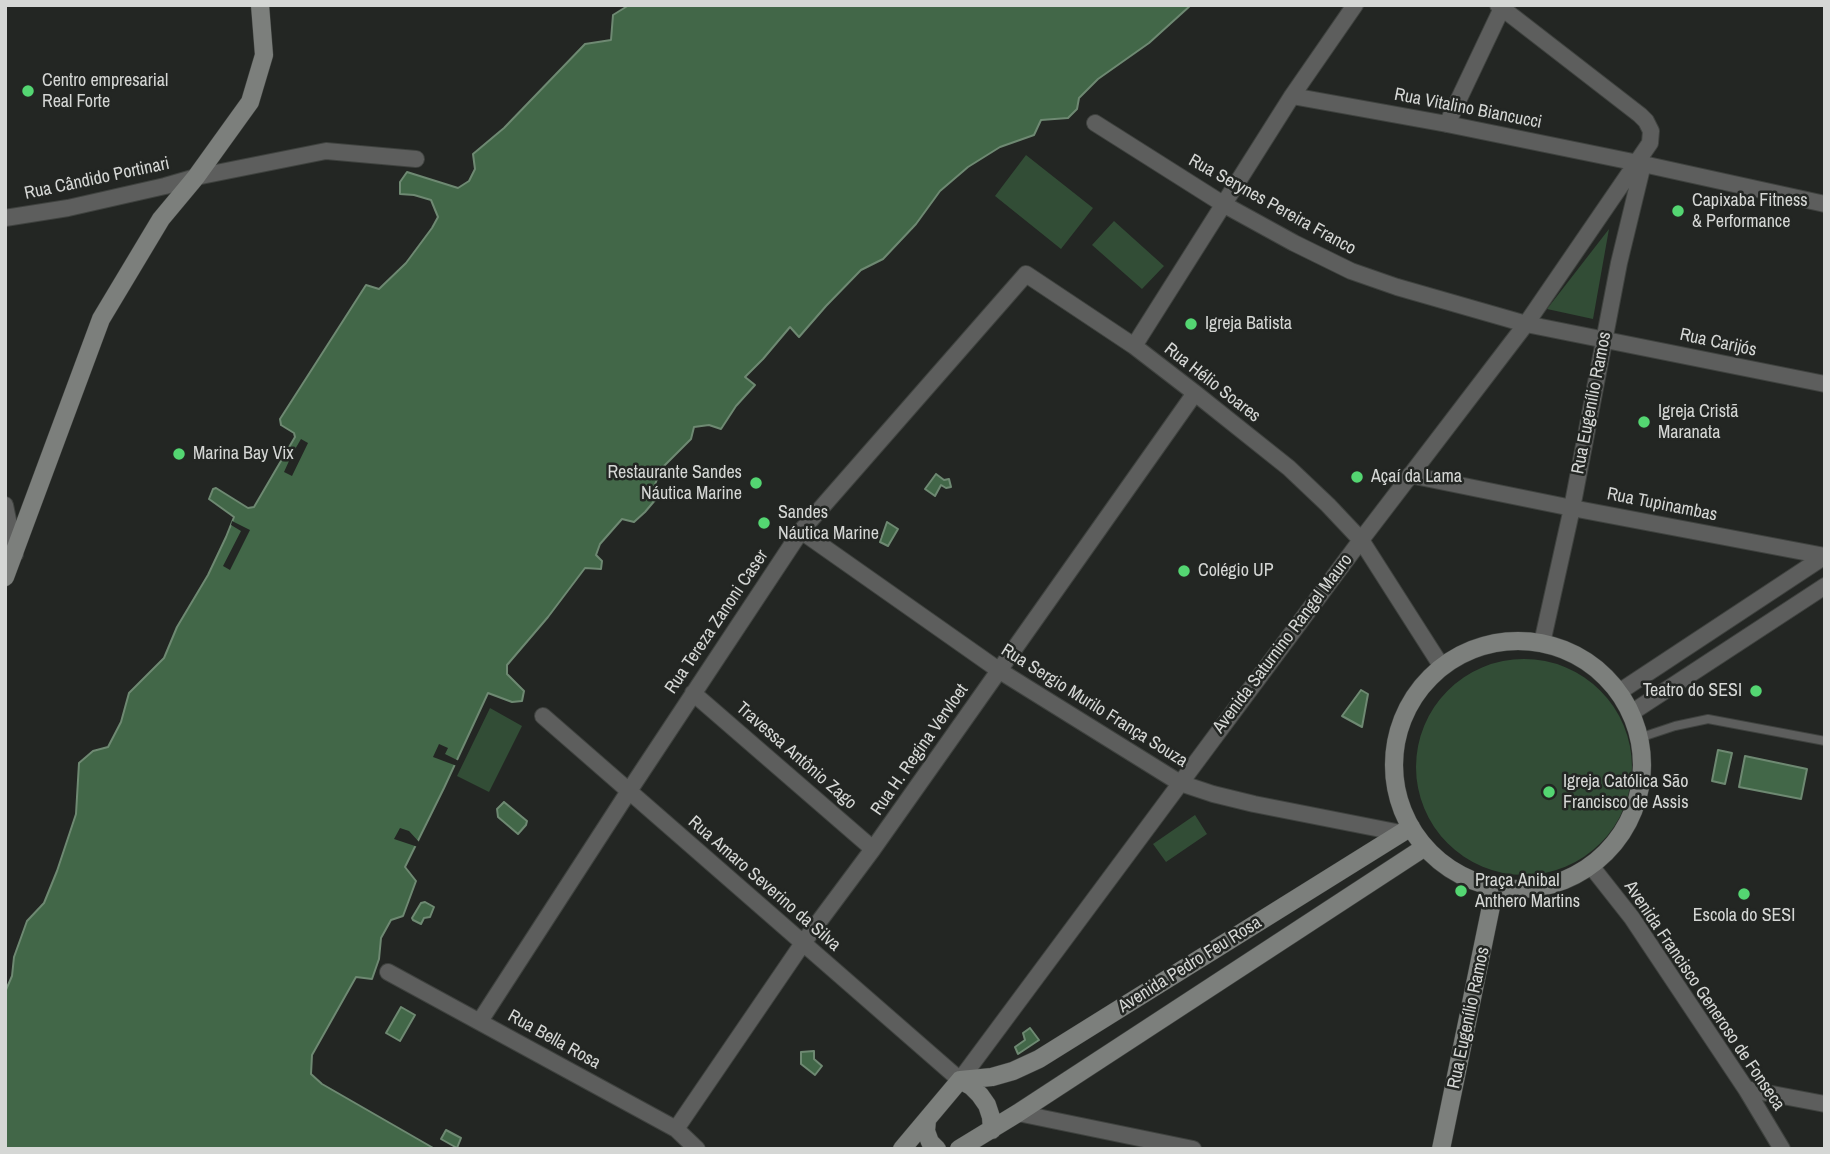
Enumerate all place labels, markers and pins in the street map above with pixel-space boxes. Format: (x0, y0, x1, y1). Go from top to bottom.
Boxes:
place label: Centro empresarial Real Forte (42, 70, 168, 112)
marker: Centro empresarial Real Forte (20, 83, 36, 99)
place label: Capixaba Fitness & Performance (1692, 190, 1808, 232)
marker: Capixaba Fitness & Performance (1670, 203, 1686, 219)
place label: Igreja Batista (1205, 313, 1292, 335)
marker: Igreja Batista (1183, 316, 1199, 332)
place label: Igreja Cristã Maranata (1658, 401, 1738, 444)
marker: Igreja Cristã Maranata (1636, 414, 1652, 430)
place label: Marina Bay Vix (193, 443, 294, 465)
marker: Marina Bay Vix (171, 446, 187, 462)
place label: Restaurante Sandes Náutica Marine (607, 462, 742, 504)
place label: Açaí da Lama (1371, 466, 1462, 488)
marker: Açaí da Lama (1349, 469, 1365, 485)
marker: Restaurante Sandes Náutica Marine (748, 475, 764, 491)
place label: Sandes Náutica Marine (778, 502, 879, 544)
marker: Sandes Náutica Marine (756, 515, 772, 531)
place label: Colégio UP (1198, 560, 1273, 582)
marker: Colégio UP (1176, 563, 1192, 579)
place label: Teatro do SESI (1643, 680, 1742, 702)
marker: Teatro do SESI (1748, 683, 1764, 699)
place label: Igreja Católica São Francisco de Assis (1563, 771, 1689, 814)
marker: Igreja Católica São Francisco de Assis (1541, 784, 1557, 800)
place label: Praça Anibal Anthero Martins (1475, 870, 1580, 912)
marker: Praça Anibal Anthero Martins (1453, 883, 1469, 899)
marker: Escola do SESI (1736, 886, 1752, 902)
place label: Escola do SESI (1693, 905, 1795, 927)

